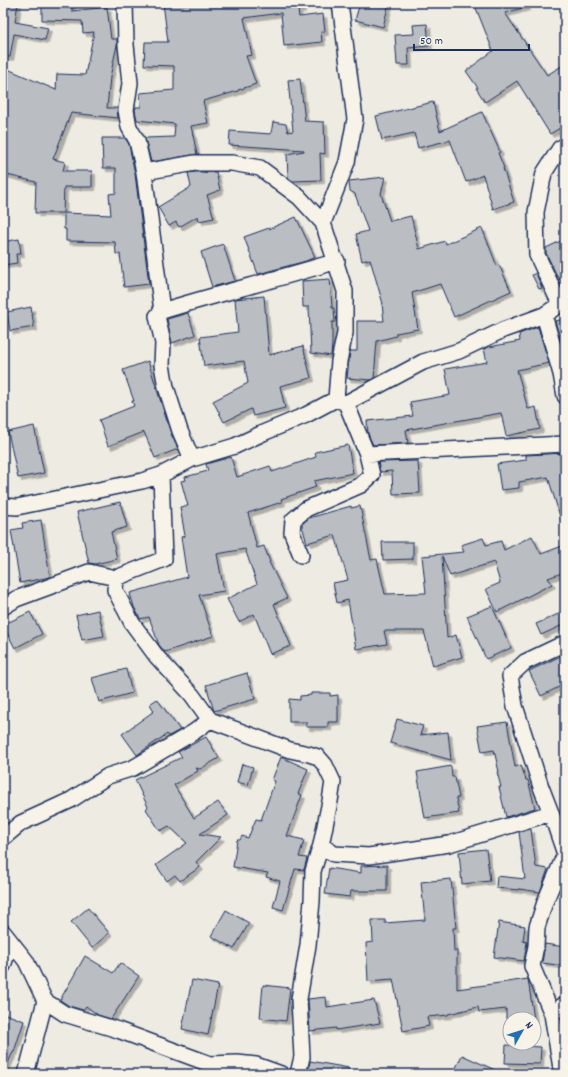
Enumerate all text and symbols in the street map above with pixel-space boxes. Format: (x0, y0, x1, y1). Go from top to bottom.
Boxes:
scale bar (414, 26, 529, 52)
text: 50 m (420, 33, 443, 50)
north arrow (502, 1011, 542, 1051)
text: N (520, 1019, 536, 1034)

